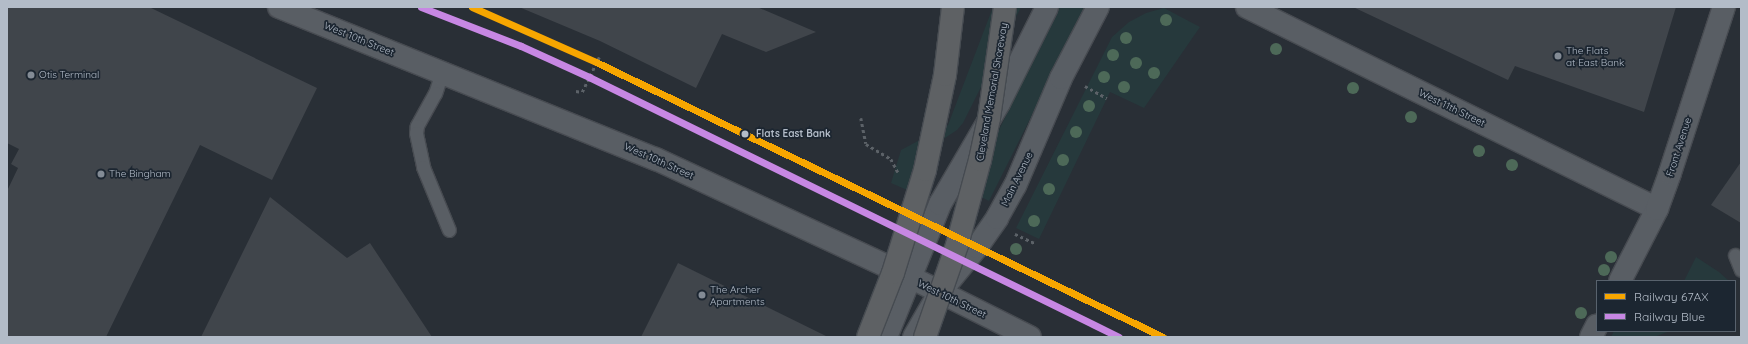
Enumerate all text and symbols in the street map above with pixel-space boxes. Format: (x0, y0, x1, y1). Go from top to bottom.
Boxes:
street label: West 10th Street (322, 19, 396, 59)
street label: Cleveland Memorial Shoreway (974, 22, 1010, 162)
place label: The Flats at East Bank (1566, 44, 1624, 68)
marker: The Flats at East Bank (1553, 51, 1563, 61)
place label: Otis Terminal (39, 69, 99, 81)
marker: Otis Terminal (26, 70, 36, 80)
street label: West 11th Street (1417, 87, 1487, 129)
street label: Front Avenue (1664, 116, 1694, 178)
marker: Flats East Bank (738, 127, 752, 141)
place label: Flats East Bank (756, 128, 831, 140)
street label: West 10th Street (622, 140, 696, 182)
street label: Main Avenue (999, 150, 1035, 208)
place label: The Bingham (109, 168, 171, 180)
marker: The Bingham (96, 169, 106, 179)
street label: West 10th Street (916, 277, 988, 321)
legend (1596, 280, 1736, 332)
place label: The Archer Apartments (710, 283, 765, 306)
text: Railway 67AX (1634, 289, 1709, 304)
marker: The Archer Apartments (697, 290, 707, 300)
text: Railway Blue (1634, 309, 1705, 324)

